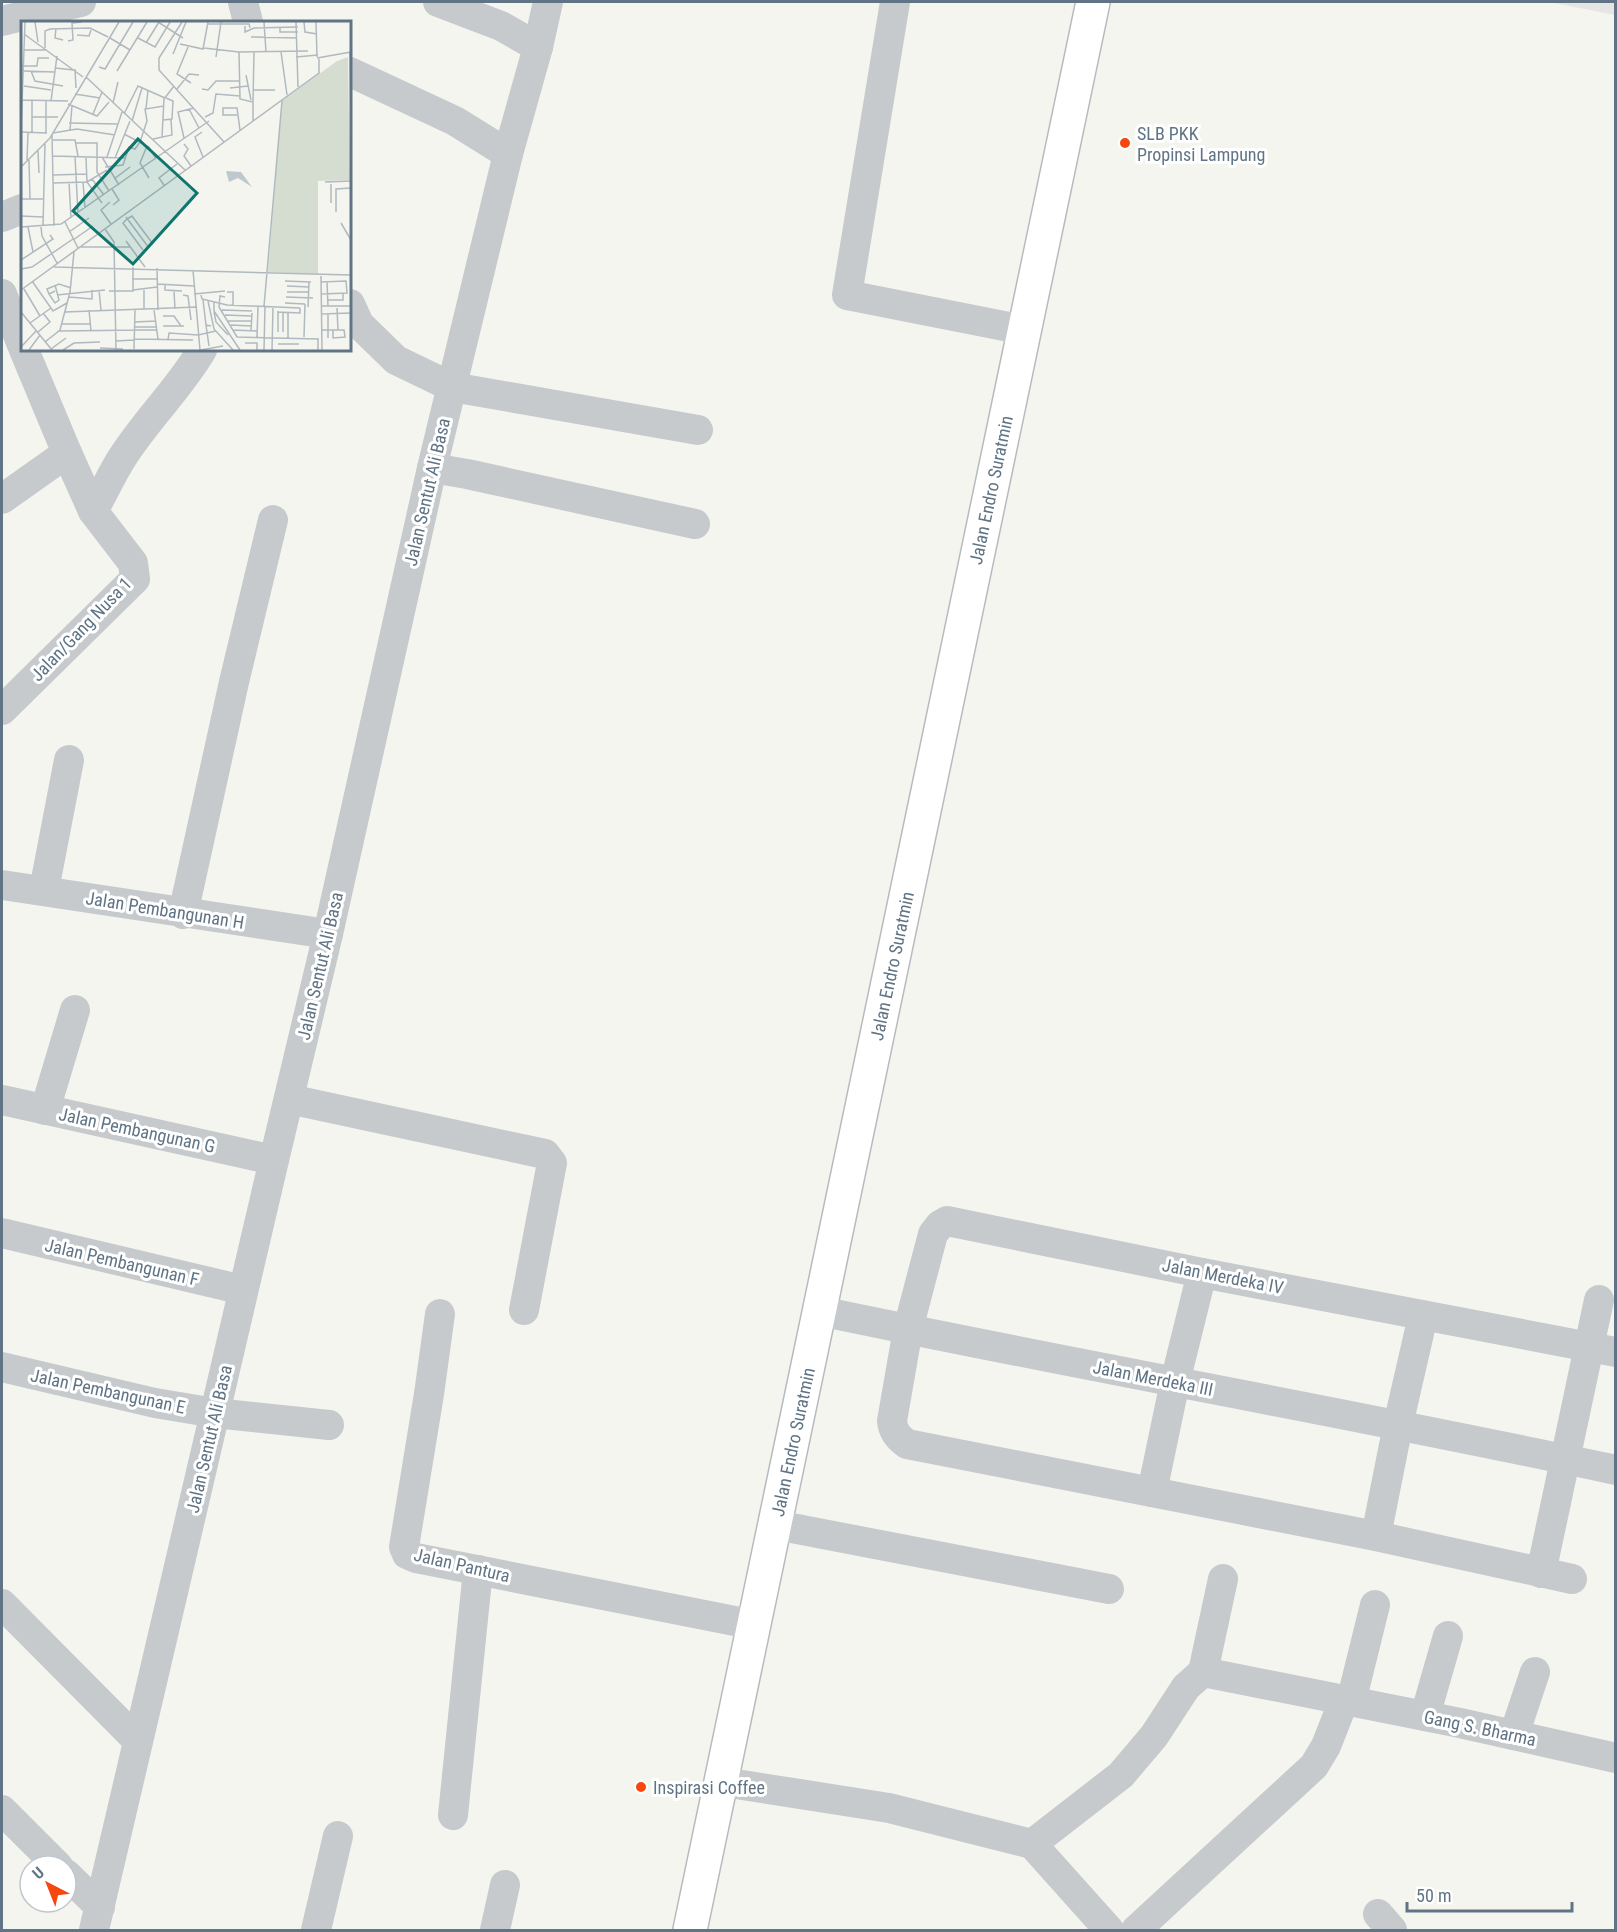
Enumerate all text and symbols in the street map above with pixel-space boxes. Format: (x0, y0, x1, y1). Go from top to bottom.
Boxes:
inset map (21, 21, 351, 351)
place label: SLB PKK Propinsi Lampung (1137, 123, 1265, 165)
marker: SLB PKK Propinsi Lampung (1118, 136, 1132, 150)
street label: Jalan Endro Suratmin (965, 414, 1017, 566)
street label: Jalan Sentut Ali Basa (400, 416, 454, 568)
street label: Jalan/Gang Nusa 1 (26, 573, 136, 685)
street label: Jalan Pembangunan H (84, 887, 246, 933)
street label: Jalan Sentut Ali Basa (293, 890, 347, 1042)
street label: Jalan Endro Suratmin (866, 890, 918, 1042)
street label: Jalan Pembangunan G (57, 1103, 217, 1157)
street label: Jalan Pembangunan F (43, 1234, 201, 1290)
street label: Jalan Merdeka IV (1161, 1254, 1285, 1298)
street label: Jalan Merdeka III (1091, 1356, 1215, 1400)
street label: Jalan Sentut Ali Basa (182, 1363, 236, 1515)
street label: Jalan Pembangunan E (29, 1364, 187, 1418)
street label: Jalan Endro Suratmin (767, 1366, 819, 1518)
street label: Jalan Pantura (412, 1544, 512, 1586)
street label: Gang S. Bharma (1422, 1706, 1538, 1750)
place label: Inspirasi Coffee (653, 1777, 765, 1798)
marker: Inspirasi Coffee (634, 1780, 648, 1794)
north arrow (18, 1854, 78, 1914)
text: U (29, 1863, 48, 1883)
scale bar (1407, 1875, 1572, 1913)
text: 50 m (1416, 1885, 1451, 1906)

